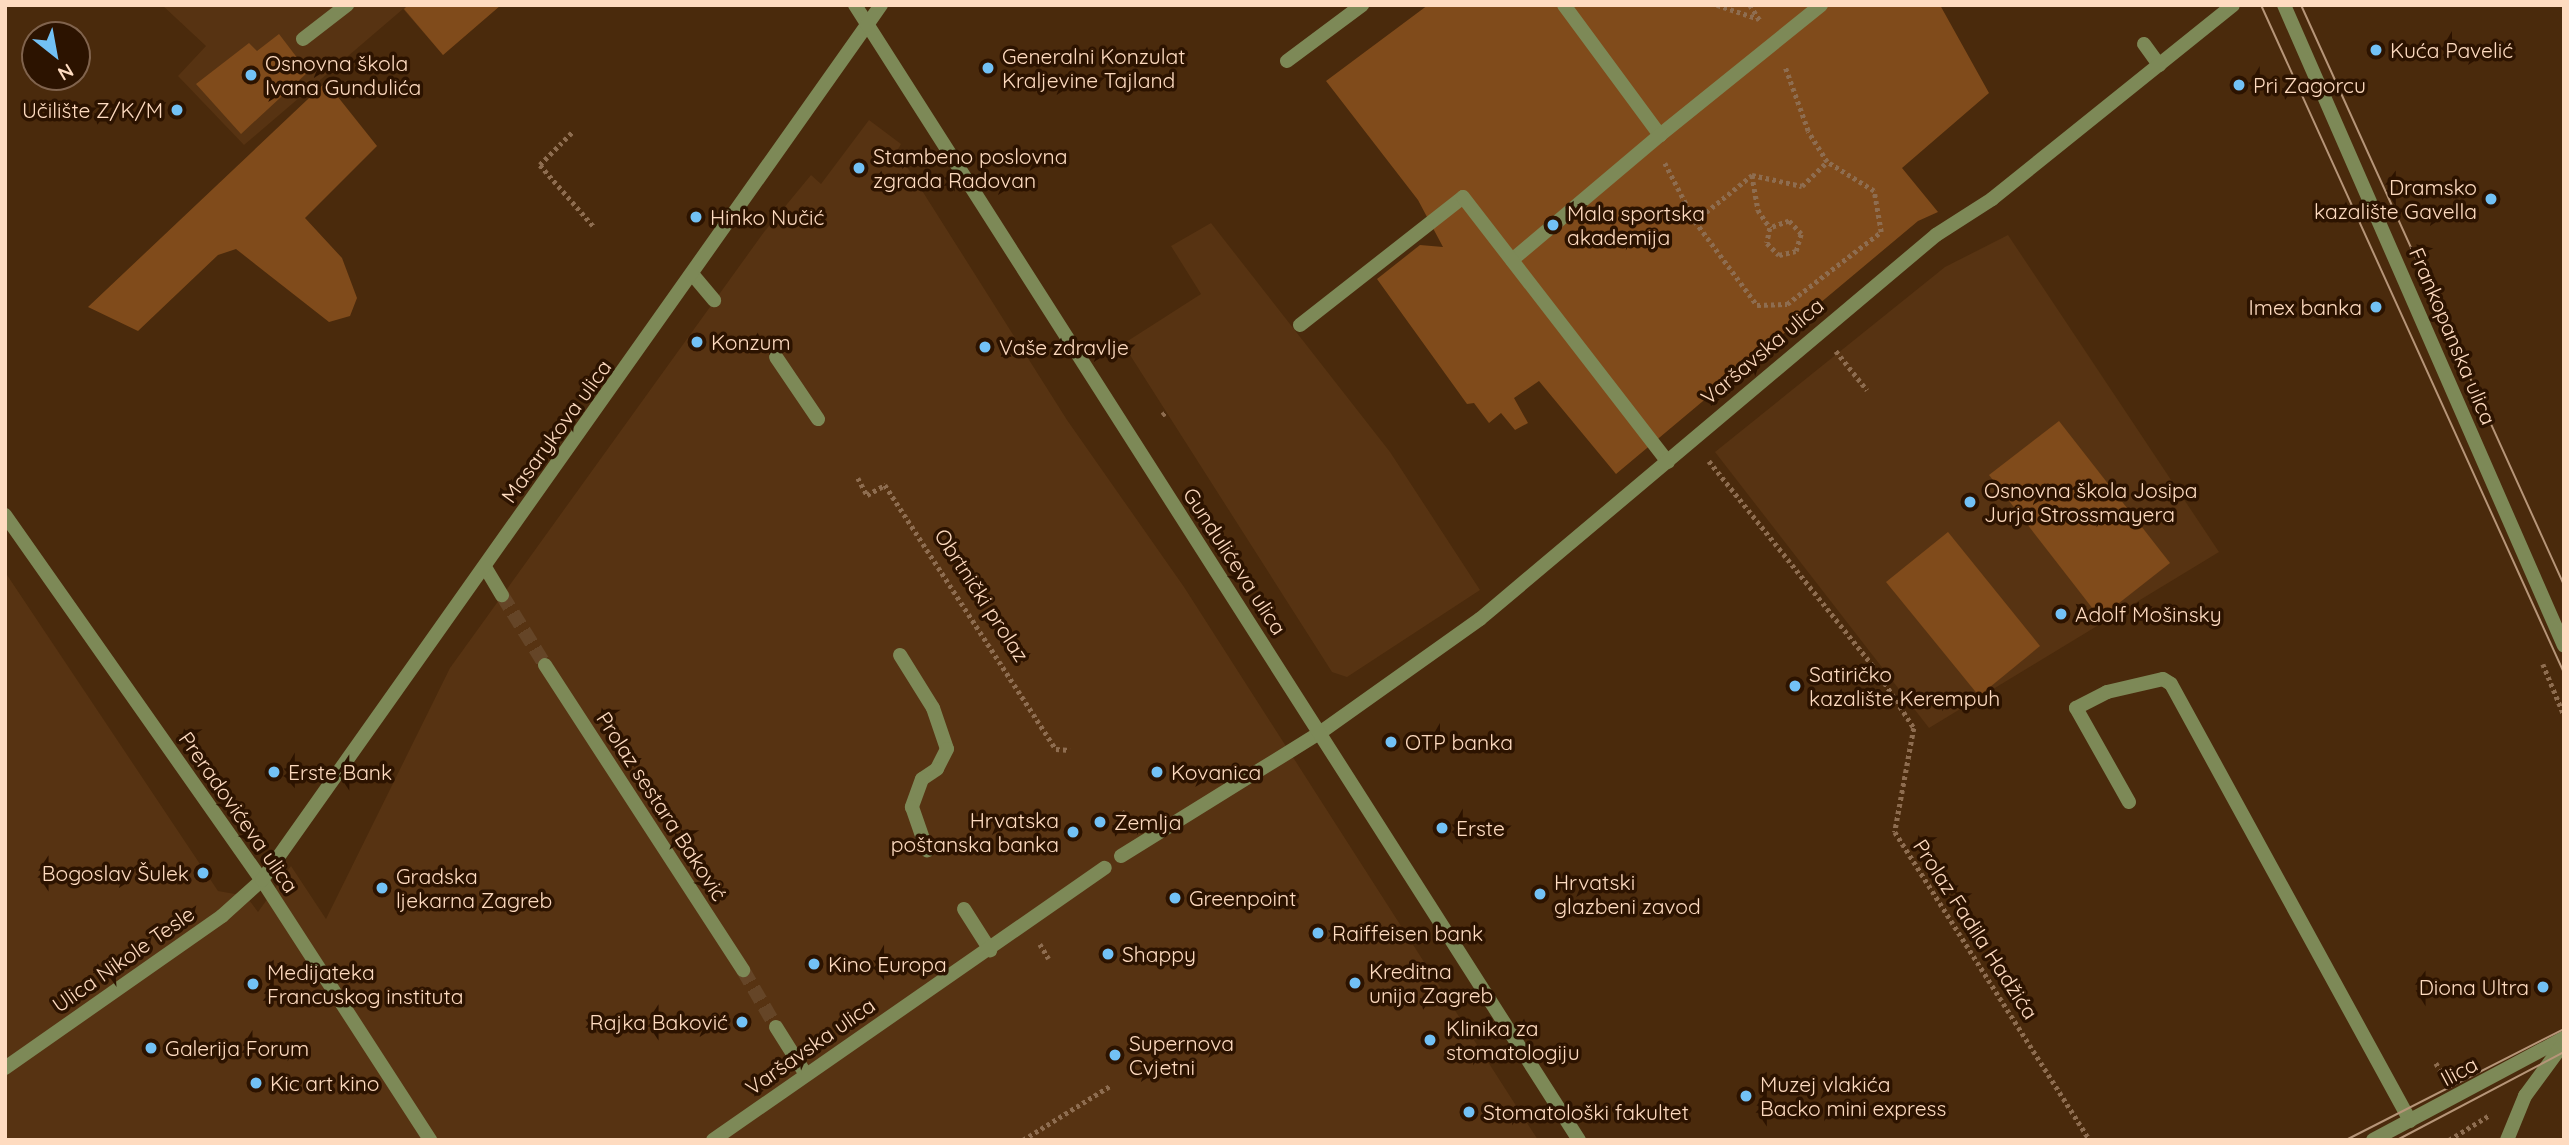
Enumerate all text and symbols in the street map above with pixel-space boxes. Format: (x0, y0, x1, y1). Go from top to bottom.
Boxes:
north arrow (21, 21, 91, 91)
place label: Kuća Pavelić (2390, 37, 2513, 63)
marker: Kuća Pavelić (2368, 42, 2384, 58)
place label: Generalni Konzulat Kraljevine Tajland (1002, 43, 1185, 93)
place label: Osnovna škola Ivana Gundulića (265, 50, 421, 100)
text: N (54, 58, 78, 86)
marker: Generalni Konzulat Kraljevine Tajland (980, 60, 996, 76)
marker: Osnovna škola Ivana Gundulića (243, 67, 259, 83)
place label: Pri Zagorcu (2253, 72, 2366, 98)
marker: Pri Zagorcu (2231, 77, 2247, 93)
place label: Učilište Z/K/M (22, 97, 163, 123)
marker: Učilište Z/K/M (169, 102, 185, 118)
place label: Stambeno poslovna zgrada Radovan (873, 143, 1067, 193)
marker: Stambeno poslovna zgrada Radovan (851, 160, 867, 176)
place label: Dramsko kazalište Gavella (2314, 174, 2477, 224)
marker: Dramsko kazalište Gavella (2483, 191, 2499, 207)
place label: Mala sportska akademija (1567, 200, 1705, 250)
place label: Hinko Nučić (710, 204, 824, 230)
marker: Hinko Nučić (688, 209, 704, 225)
marker: Mala sportska akademija (1545, 217, 1561, 233)
street label: Frankopanska ulica (2404, 244, 2502, 428)
street label: Varšavska ulica (1696, 292, 1828, 410)
place label: Imex banka (2249, 294, 2362, 320)
marker: Imex banka (2368, 299, 2384, 315)
place label: Konzum (711, 329, 791, 355)
marker: Konzum (689, 334, 705, 350)
place label: Vaše zdravlje (999, 334, 1129, 360)
marker: Vaše zdravlje (977, 339, 993, 355)
street label: Masarykova ulica (496, 355, 616, 507)
place label: Osnovna škola Josipa Jurja Strossmayera (1984, 477, 2197, 527)
street label: Gundulićeva ulica (1178, 483, 1292, 639)
marker: Osnovna škola Josipa Jurja Strossmayera (1962, 494, 1978, 510)
street label: Obrtnički prolaz (930, 524, 1034, 666)
place label: Adolf Mošinsky (2075, 601, 2222, 627)
marker: Adolf Mošinsky (2053, 606, 2069, 622)
place label: Satiričko kazalište Kerempuh (1809, 661, 2000, 711)
marker: Satiričko kazalište Kerempuh (1787, 678, 1803, 694)
street label: Prolaz sestara Baković (591, 707, 733, 905)
street label: Preradovićeva ulica (174, 727, 304, 897)
place label: OTP banka (1405, 729, 1513, 755)
marker: OTP banka (1383, 734, 1399, 750)
place label: Erste Bank (288, 759, 392, 785)
place label: Kovanica (1171, 759, 1261, 785)
marker: Erste Bank (266, 764, 282, 780)
marker: Kovanica (1149, 764, 1165, 780)
place label: Hrvatska poštanska banka (891, 807, 1059, 857)
place label: Zemlja (1114, 809, 1181, 835)
marker: Zemlja (1092, 814, 1108, 830)
place label: Erste (1456, 815, 1505, 841)
marker: Erste (1434, 820, 1450, 836)
marker: Hrvatska poštanska banka (1065, 824, 1081, 840)
street label: Prolaz Fadila Hadžića (1908, 834, 2044, 1024)
place label: Bogoslav Šulek (42, 860, 189, 886)
place label: Gradska ljekarna Zagreb (396, 863, 552, 913)
marker: Bogoslav Šulek (195, 865, 211, 881)
place label: Hrvatski glazbeni zavod (1554, 869, 1701, 919)
marker: Gradska ljekarna Zagreb (374, 880, 390, 896)
place label: Greenpoint (1189, 885, 1296, 911)
marker: Hrvatski glazbeni zavod (1532, 886, 1548, 902)
marker: Greenpoint (1167, 890, 1183, 906)
street label: Ulica Nikole Tesle (47, 901, 199, 1017)
place label: Raiffeisen bank (1332, 920, 1483, 946)
marker: Raiffeisen bank (1310, 925, 1326, 941)
place label: Shappy (1122, 941, 1196, 967)
marker: Shappy (1100, 946, 1116, 962)
place label: Kino Europa (828, 951, 947, 977)
marker: Kino Europa (806, 956, 822, 972)
place label: Kreditna unija Zagreb (1369, 958, 1493, 1008)
place label: Medijateka Francuskog instituta (267, 959, 463, 1009)
place label: Diona Ultra (2419, 974, 2529, 1000)
marker: Kreditna unija Zagreb (1347, 975, 1363, 991)
marker: Medijateka Francuskog instituta (245, 976, 261, 992)
marker: Diona Ultra (2535, 979, 2551, 995)
street label: Varšavska ulica (740, 992, 880, 1100)
place label: Rajka Baković (590, 1009, 728, 1035)
marker: Rajka Baković (734, 1014, 750, 1030)
place label: Klinika za stomatologiju (1446, 1015, 1580, 1065)
place label: Supernova Cvjetni (1129, 1030, 1234, 1080)
marker: Klinika za stomatologiju (1420, 1030, 1440, 1050)
place label: Galerija Forum (165, 1035, 309, 1061)
marker: Galerija Forum (143, 1040, 159, 1056)
marker: Supernova Cvjetni (1107, 1047, 1123, 1063)
street label: Ilica (2436, 1051, 2482, 1091)
place label: Kic art kino (270, 1070, 379, 1096)
place label: Muzej vlakića Backo mini express (1760, 1071, 1946, 1121)
marker: Kic art kino (248, 1075, 264, 1091)
marker: Muzej vlakića Backo mini express (1738, 1088, 1754, 1104)
place label: Stomatološki fakultet (1483, 1099, 1689, 1125)
marker: Stomatološki fakultet (1461, 1104, 1477, 1120)

